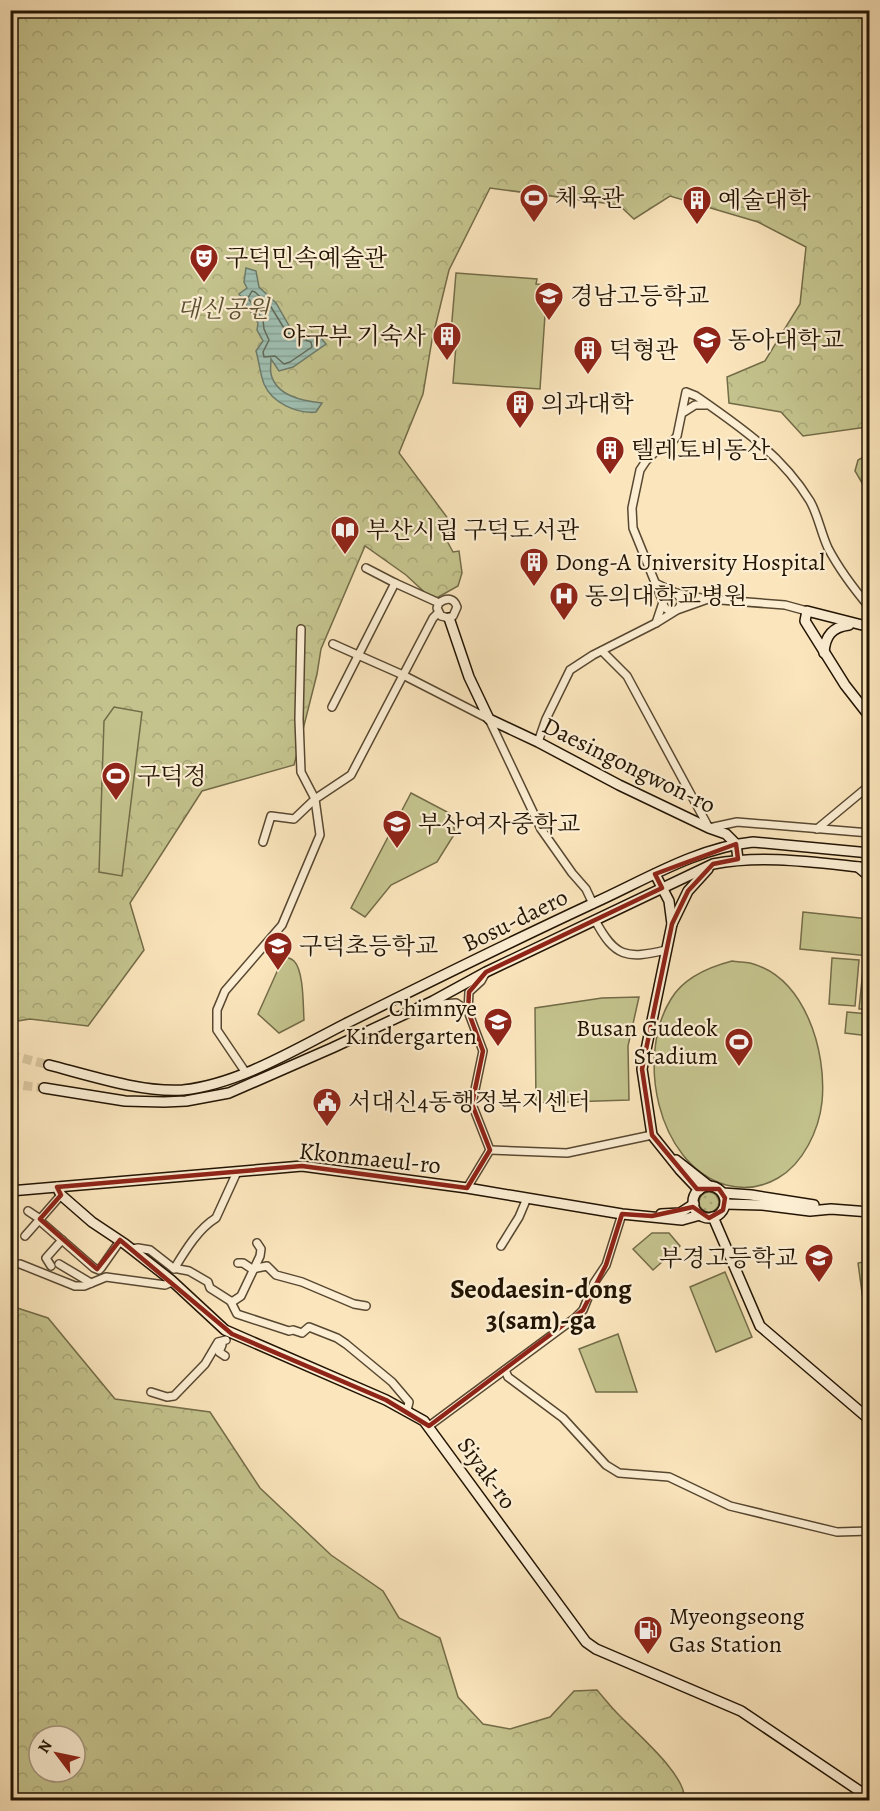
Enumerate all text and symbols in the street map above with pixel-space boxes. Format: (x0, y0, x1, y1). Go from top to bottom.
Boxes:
sports icon: 체육관 (518, 182, 550, 224)
place label: 체육관 (555, 182, 625, 214)
building icon: 예술대학 (681, 184, 713, 226)
place label: 예술대학 (718, 184, 812, 216)
theatre icon: 구덕민속예술관 (188, 242, 220, 284)
place label: 구덕민속예술관 (225, 242, 387, 274)
school or university icon: 경남고등학교 (533, 280, 565, 322)
place label: 경남고등학교 (570, 280, 709, 312)
park label: 대신공원 (177, 293, 271, 325)
place label: 야구부 기숙사 (282, 320, 426, 352)
building icon: 야구부 기숙사 (431, 320, 463, 362)
school or university icon: 동아대학교 (691, 324, 723, 366)
place label: 동아대학교 (728, 324, 844, 356)
building icon: 덕형관 (572, 334, 604, 376)
place label: 덕형관 (609, 334, 679, 366)
building icon: 의과대학 (504, 388, 536, 430)
place label: 의과대학 (541, 388, 635, 420)
building icon: 텔레토비동산 (594, 434, 626, 476)
place label: 텔레토비동산 (631, 434, 771, 466)
library icon: 부산시립 구덕도서관 (329, 514, 361, 556)
place label: 부산시립 구덕도서관 (366, 514, 579, 546)
building icon: Dong-A University Hospital (518, 546, 550, 588)
place label: Dong-A University Hospital (555, 546, 825, 578)
hospital icon: 동의대학교병원 (548, 580, 580, 622)
place label: 동의대학교병원 (585, 580, 747, 612)
street label: Daesingongwon-ro (537, 709, 721, 821)
sports icon: 구덕정 (100, 760, 132, 802)
place label: 구덕정 (137, 760, 207, 792)
school or university icon: 부산여자중학교 (381, 808, 413, 850)
place label: 부산여자중학교 (418, 808, 580, 840)
street label: Bosu-daero (457, 881, 573, 959)
school or university icon: 구덕초등학교 (262, 930, 294, 972)
place label: 구덕초등학교 (299, 930, 438, 962)
place label: Chimnye Kindergarten (345, 992, 477, 1052)
school or university icon: Chimnye Kindergarten (482, 1006, 514, 1048)
place label: Busan Gudeok Stadium (576, 1012, 718, 1072)
sports icon: Busan Gudeok Stadium (723, 1026, 755, 1068)
public building icon: 서대신4동행정복지센터 (311, 1086, 343, 1128)
place label: 서대신4동행정복지센터 (348, 1086, 591, 1118)
street label: Kkonmaeul-ro (298, 1135, 443, 1181)
place label: 부경고등학교 (659, 1242, 798, 1274)
school or university icon: 부경고등학교 (803, 1242, 835, 1284)
district label: Seodaesin-dong 3(sam)-ga (450, 1271, 632, 1338)
street label: Siyak-ro (450, 1430, 524, 1516)
place label: Myeongseong Gas Station (669, 1600, 805, 1660)
fuel station icon: Myeongseong Gas Station (632, 1614, 664, 1656)
north arrow (27, 1724, 87, 1784)
text: N (33, 1736, 58, 1757)

